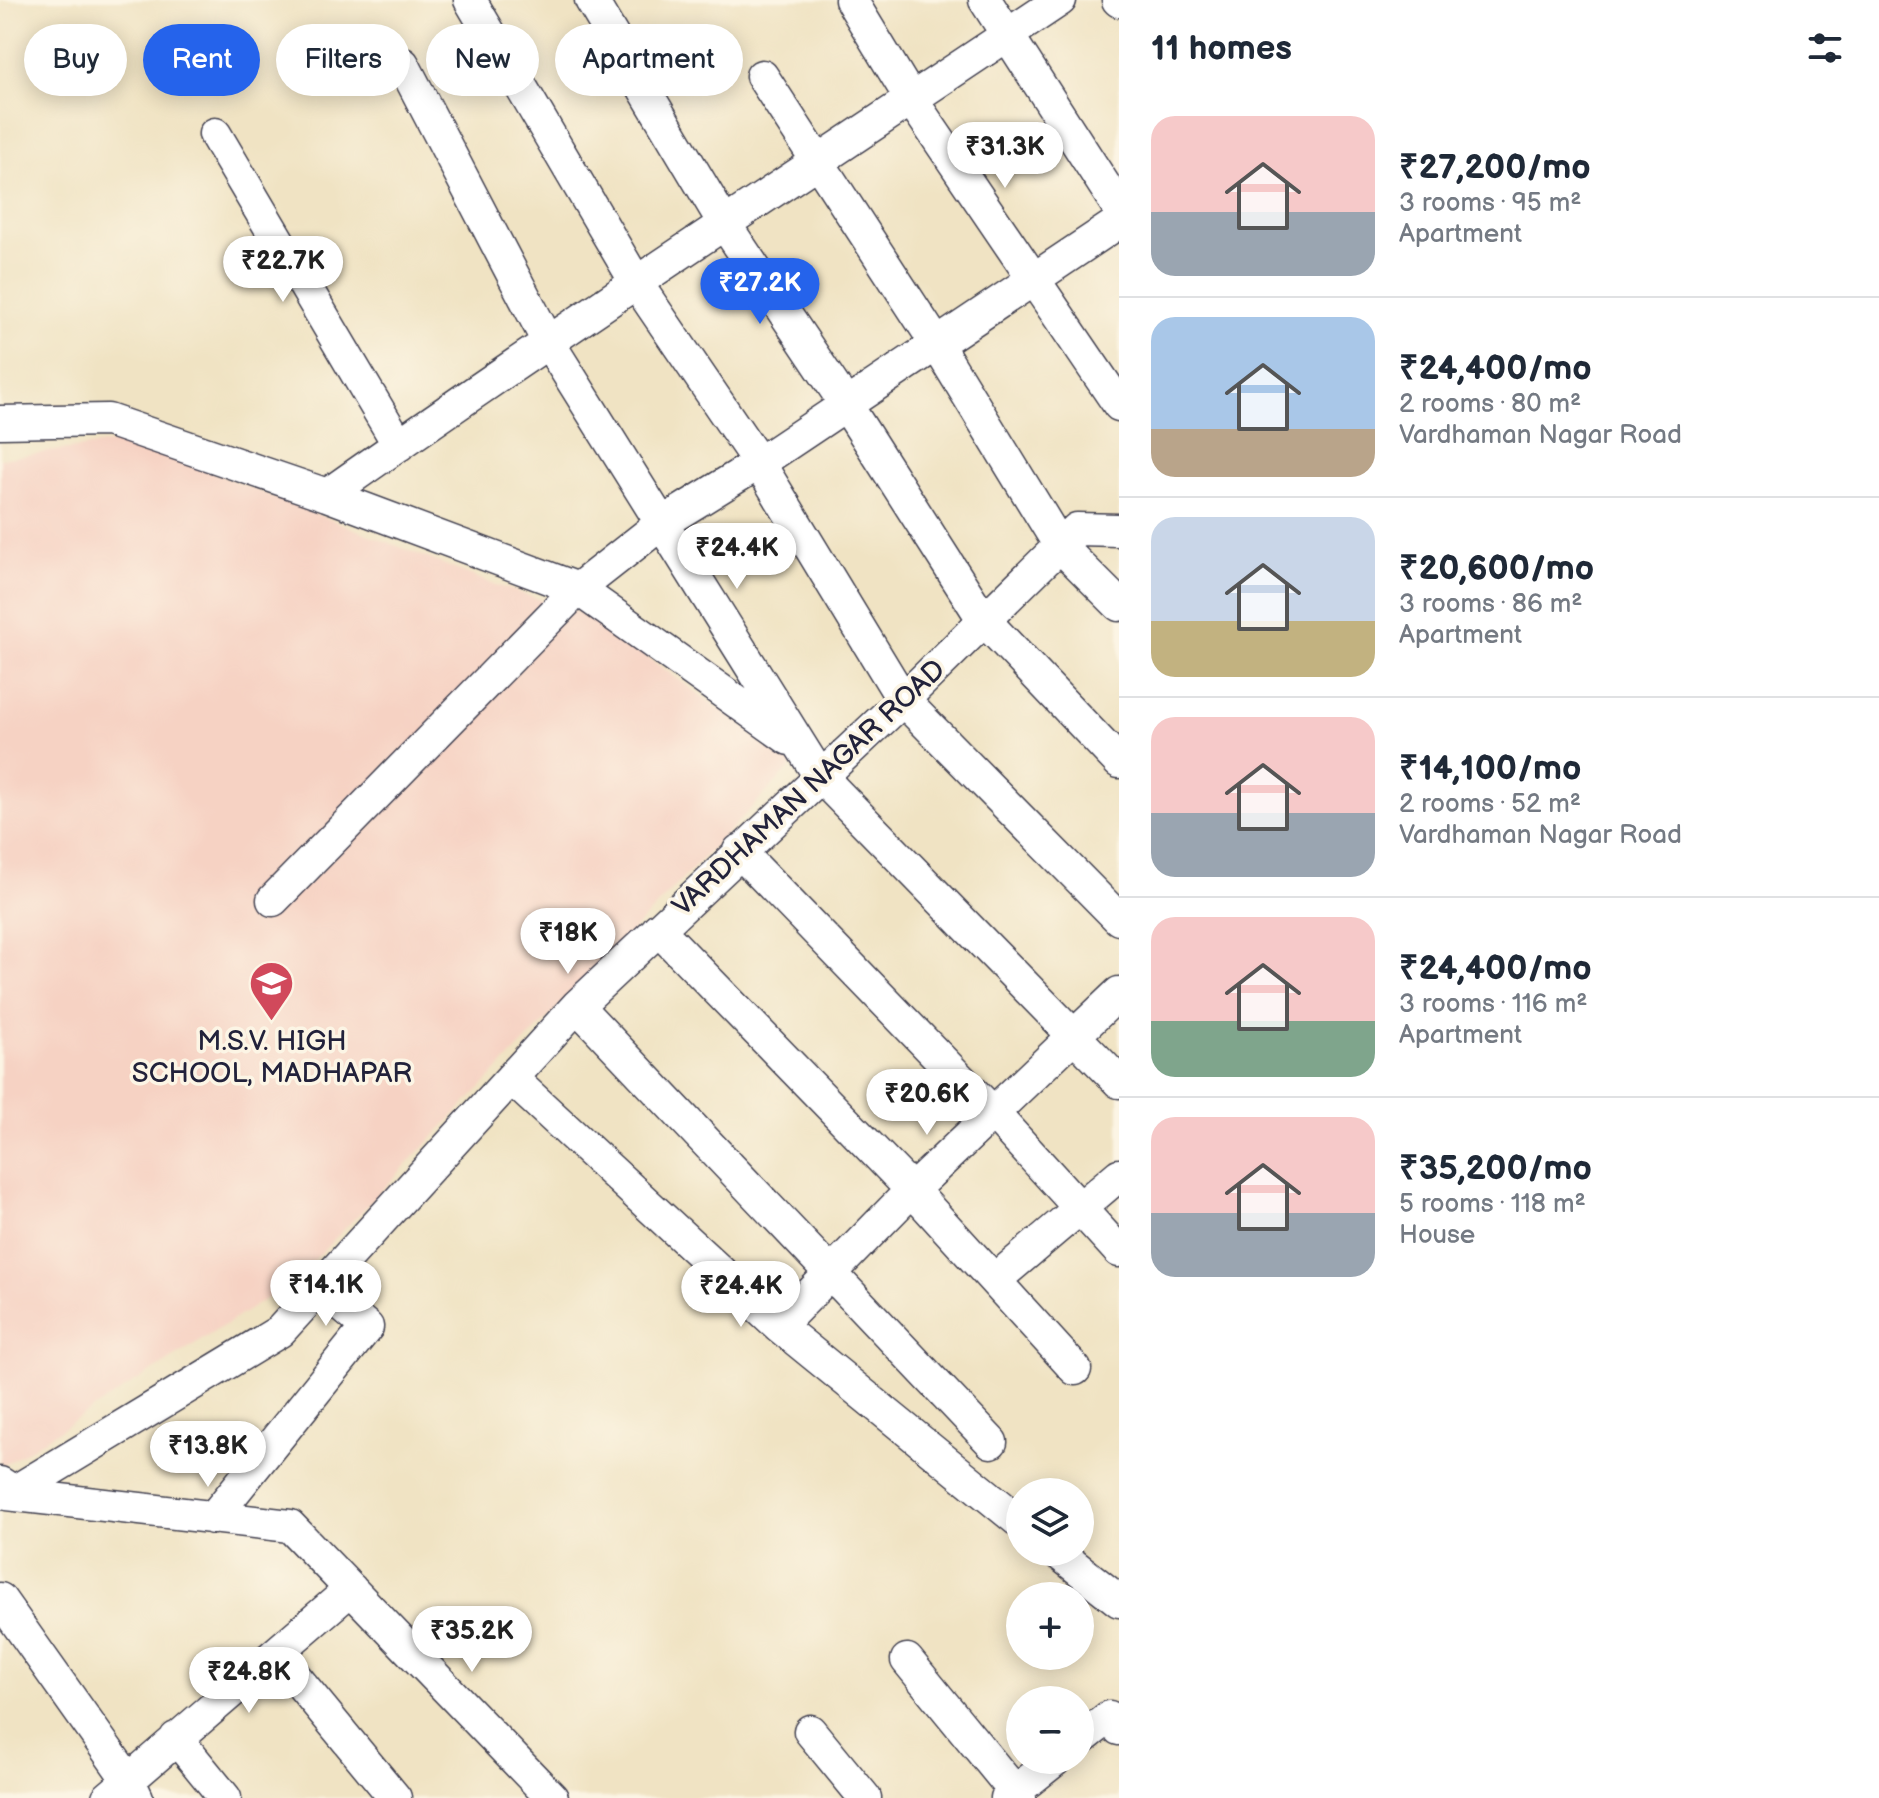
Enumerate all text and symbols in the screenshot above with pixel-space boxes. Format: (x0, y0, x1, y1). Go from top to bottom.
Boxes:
chip: Buy (24, 24, 127, 96)
chip: Rent (143, 24, 260, 96)
chip: Filters (276, 24, 410, 96)
chip: New (426, 24, 539, 96)
chip: Apartment (555, 24, 743, 96)
icon: filters (1803, 26, 1847, 70)
text: 11 homes (1151, 28, 1292, 69)
pin: ₹31.3K (940, 122, 1070, 190)
text: ₹31.3K (965, 132, 1045, 163)
text: ₹27,200/mo (1399, 147, 1591, 188)
icon: home (1215, 148, 1311, 244)
text: 3 rooms · 95 m² (1399, 188, 1581, 219)
text: Apartment (1399, 219, 1522, 250)
pin: ₹22.7K (218, 236, 348, 304)
text: ₹22.7K (241, 246, 325, 277)
pin: ₹27.2K (695, 258, 825, 326)
text: ₹27.2K (718, 268, 802, 299)
text: ₹24,400/mo (1399, 348, 1592, 389)
icon: home (1215, 349, 1311, 445)
text: 2 rooms · 80 m² (1399, 389, 1581, 420)
text: Vardhaman Nagar Road (1399, 420, 1682, 451)
pin: ₹24.4K (672, 523, 802, 591)
text: ₹24.4K (695, 533, 779, 564)
text: ₹20,600/mo (1399, 548, 1594, 589)
icon: home (1215, 549, 1311, 645)
text: 3 rooms · 86 m² (1399, 589, 1583, 620)
text: Apartment (1399, 620, 1522, 651)
street label: VARDHAMAN NAGAR ROAD (666, 653, 952, 923)
text: ₹14,100/mo (1399, 748, 1581, 789)
icon: home (1215, 749, 1311, 845)
text: 2 rooms · 52 m² (1399, 789, 1581, 820)
text: Vardhaman Nagar Road (1399, 820, 1682, 851)
pin: ₹18K (521, 908, 615, 976)
text: ₹18K (538, 918, 598, 949)
text: ₹24,400/mo (1399, 948, 1592, 989)
icon: home (1215, 949, 1311, 1045)
school or university icon: M.S.V. HIGH SCHOOL, MADHAPAR (248, 959, 296, 1022)
text: 3 rooms · 116 m² (1399, 989, 1588, 1020)
text: Apartment (1399, 1020, 1522, 1051)
place label: M.S.V. HIGH SCHOOL, MADHAPAR (132, 1025, 412, 1090)
pin: ₹20.6K (862, 1069, 992, 1137)
text: ₹20.6K (884, 1079, 970, 1110)
text: ₹35,200/mo (1399, 1148, 1592, 1189)
icon: home (1215, 1149, 1311, 1245)
text: 5 rooms · 118 m² (1399, 1189, 1586, 1220)
text: House (1399, 1220, 1475, 1251)
pin: ₹14.1K (261, 1260, 391, 1328)
pin: ₹24.4K (676, 1261, 806, 1329)
text: ₹14.1K (288, 1270, 364, 1301)
text: ₹24.4K (699, 1271, 783, 1302)
pin: ₹13.8K (143, 1421, 273, 1489)
text: ₹13.8K (168, 1431, 248, 1462)
map controls (1006, 1478, 1094, 1774)
button: layers (1006, 1478, 1094, 1566)
button: + (1006, 1582, 1094, 1670)
pin: ₹35.2K (407, 1606, 537, 1674)
text: ₹35.2K (430, 1616, 514, 1647)
pin: ₹24.8K (184, 1647, 314, 1715)
text: ₹24.8K (207, 1657, 291, 1688)
button: − (1006, 1686, 1094, 1774)

